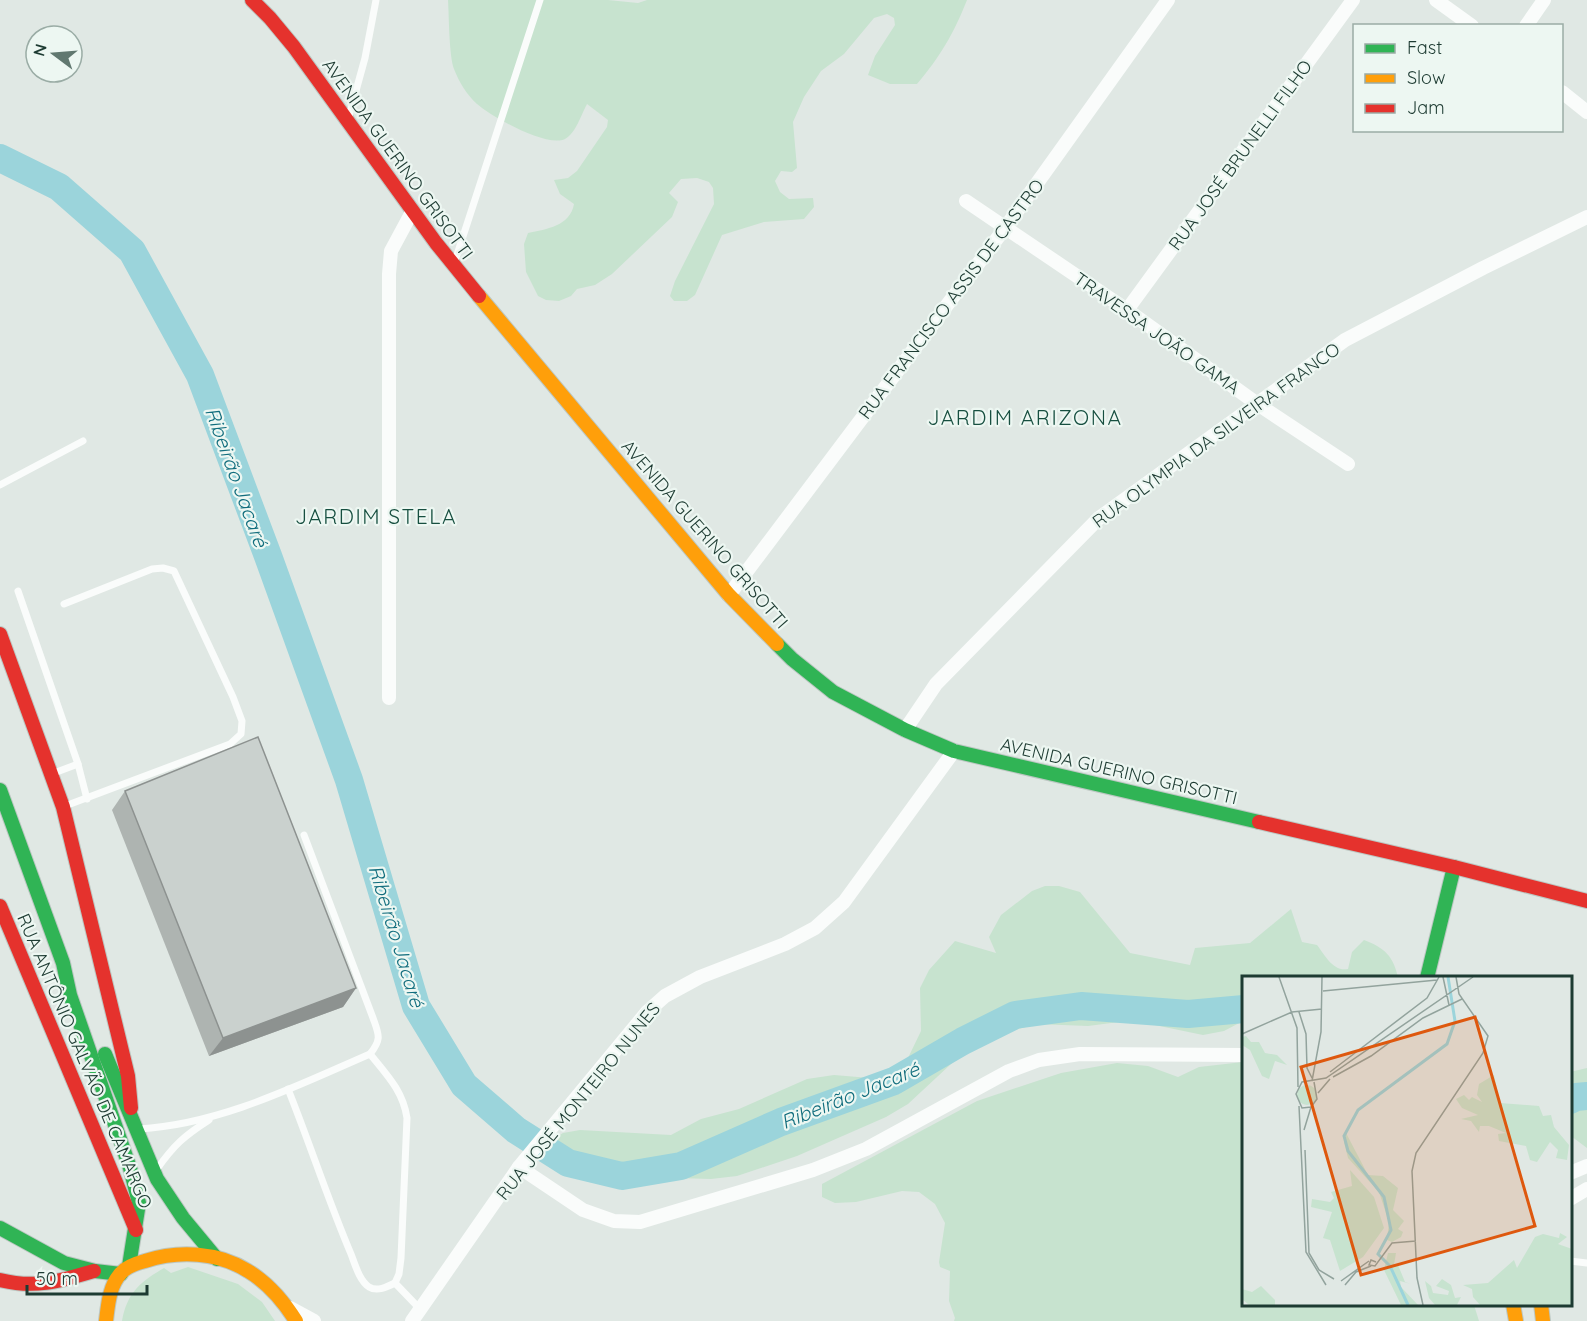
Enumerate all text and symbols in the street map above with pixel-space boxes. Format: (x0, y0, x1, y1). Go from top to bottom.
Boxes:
north arrow (24, 24, 84, 84)
legend (1353, 24, 1563, 132)
text: Fast (1407, 36, 1442, 59)
text: N (28, 41, 51, 58)
street label: AVENIDA GUERINO GRISOTTI (317, 54, 479, 264)
street label: RUA JOSÉ BRUNELLI FILHO (1163, 55, 1317, 255)
text: Slow (1407, 66, 1445, 89)
text: Jam (1407, 96, 1445, 119)
street label: RUA FRANCISCO ASSIS DE CASTRO (853, 174, 1049, 424)
street label: TRAVESSA JOÃO GAMA (1070, 267, 1245, 399)
street label: RUA OLYMPIA DA SILVEIRA FRANCO (1088, 337, 1344, 533)
water label: Ribeirão Jacaré (200, 404, 274, 551)
district label: JARDIM ARIZONA (927, 404, 1123, 430)
street label: AVENIDA GUERINO GRISOTTI (617, 435, 793, 633)
district label: JARDIM STELA (295, 503, 457, 529)
street label: AVENIDA GUERINO GRISOTTI (998, 733, 1240, 809)
water label: Ribeirão Jacaré (364, 862, 431, 1011)
street label: RUA ANTÔNIO GALVÃO DE CAMARGO (12, 910, 158, 1212)
inset map (1242, 976, 1572, 1306)
street label: RUA JOSÉ MONTEIRO NUNES (491, 997, 665, 1205)
water label: Ribeirão Jacaré (777, 1056, 924, 1134)
scale bar (27, 1258, 147, 1296)
text: 50 m (36, 1267, 78, 1290)

